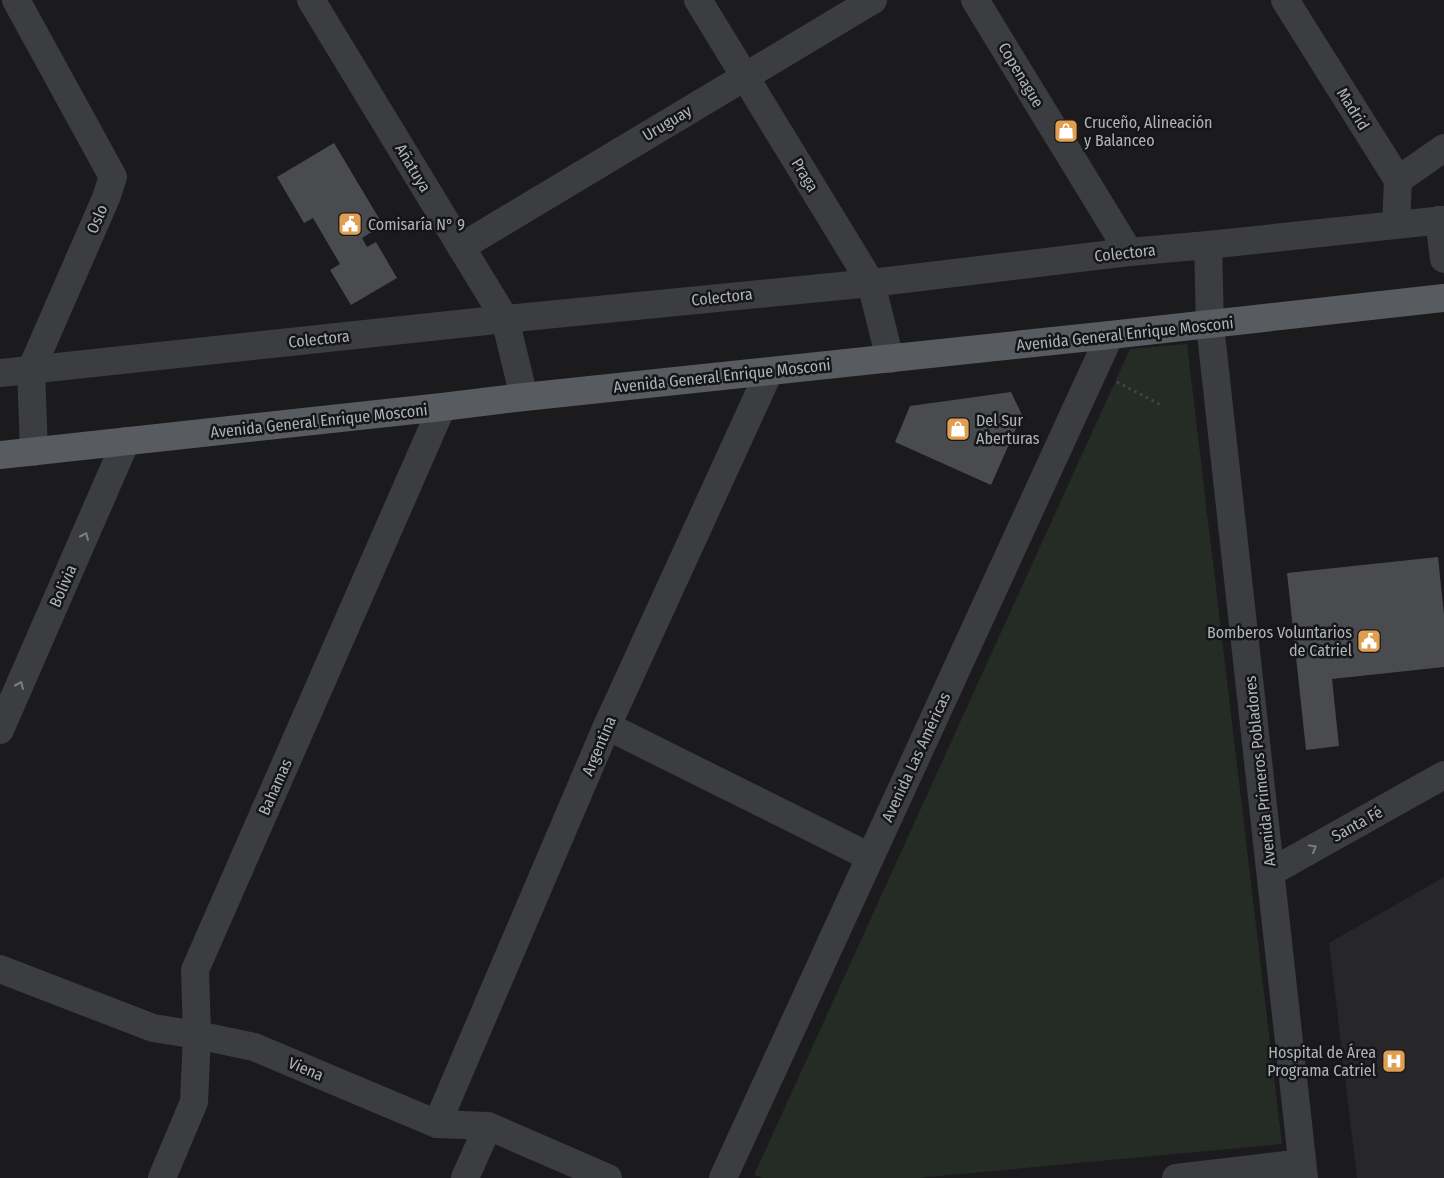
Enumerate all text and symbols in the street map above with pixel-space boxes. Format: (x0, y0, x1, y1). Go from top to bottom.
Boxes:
street label: Copenague (994, 39, 1048, 111)
street label: Madrid (1333, 84, 1373, 134)
street label: Uruguay (639, 101, 696, 145)
place label: Cruceño, Alineación y Balanceo (1084, 113, 1213, 150)
shop icon: Cruceño, Alineación y Balanceo (1053, 118, 1079, 144)
street label: Añatuya (391, 140, 435, 196)
street label: Praga (788, 155, 822, 195)
street label: Oslo (83, 202, 111, 236)
public building icon: Comisaría N° 9 (337, 211, 363, 237)
place label: Comisaría N° 9 (368, 215, 465, 234)
street label: Colectora (1093, 240, 1157, 266)
street label: Colectora (690, 284, 754, 310)
street label: Avenida General Enrique Mosconi (1015, 313, 1235, 355)
street label: Colectora (287, 326, 351, 352)
street label: Avenida General Enrique Mosconi (612, 355, 832, 397)
street label: Avenida General Enrique Mosconi (209, 400, 429, 442)
place label: Del Sur Aberturas (976, 411, 1040, 448)
shop icon: Del Sur Aberturas (945, 416, 971, 442)
one-way arrow (78, 532, 89, 541)
street label: Bolivia (45, 562, 81, 610)
place label: Bomberos Voluntarios de Catriel (1207, 623, 1352, 660)
public building icon: Bomberos Voluntarios de Catriel (1356, 628, 1382, 654)
street label: Avenida Primeros Pobladores (1241, 675, 1279, 867)
one-way arrow (13, 681, 24, 690)
street label: Avenida Las Américas (878, 689, 954, 825)
street label: Argentina (578, 713, 620, 779)
street label: Bahamas (254, 756, 296, 818)
street label: Santa Fé (1328, 802, 1386, 846)
one-way arrow (1308, 844, 1317, 854)
place label: Hospital de Área Programa Catriel (1267, 1043, 1376, 1080)
hospital icon: Hospital de Área Programa Catriel (1381, 1048, 1407, 1074)
street label: Viena (286, 1053, 327, 1085)

